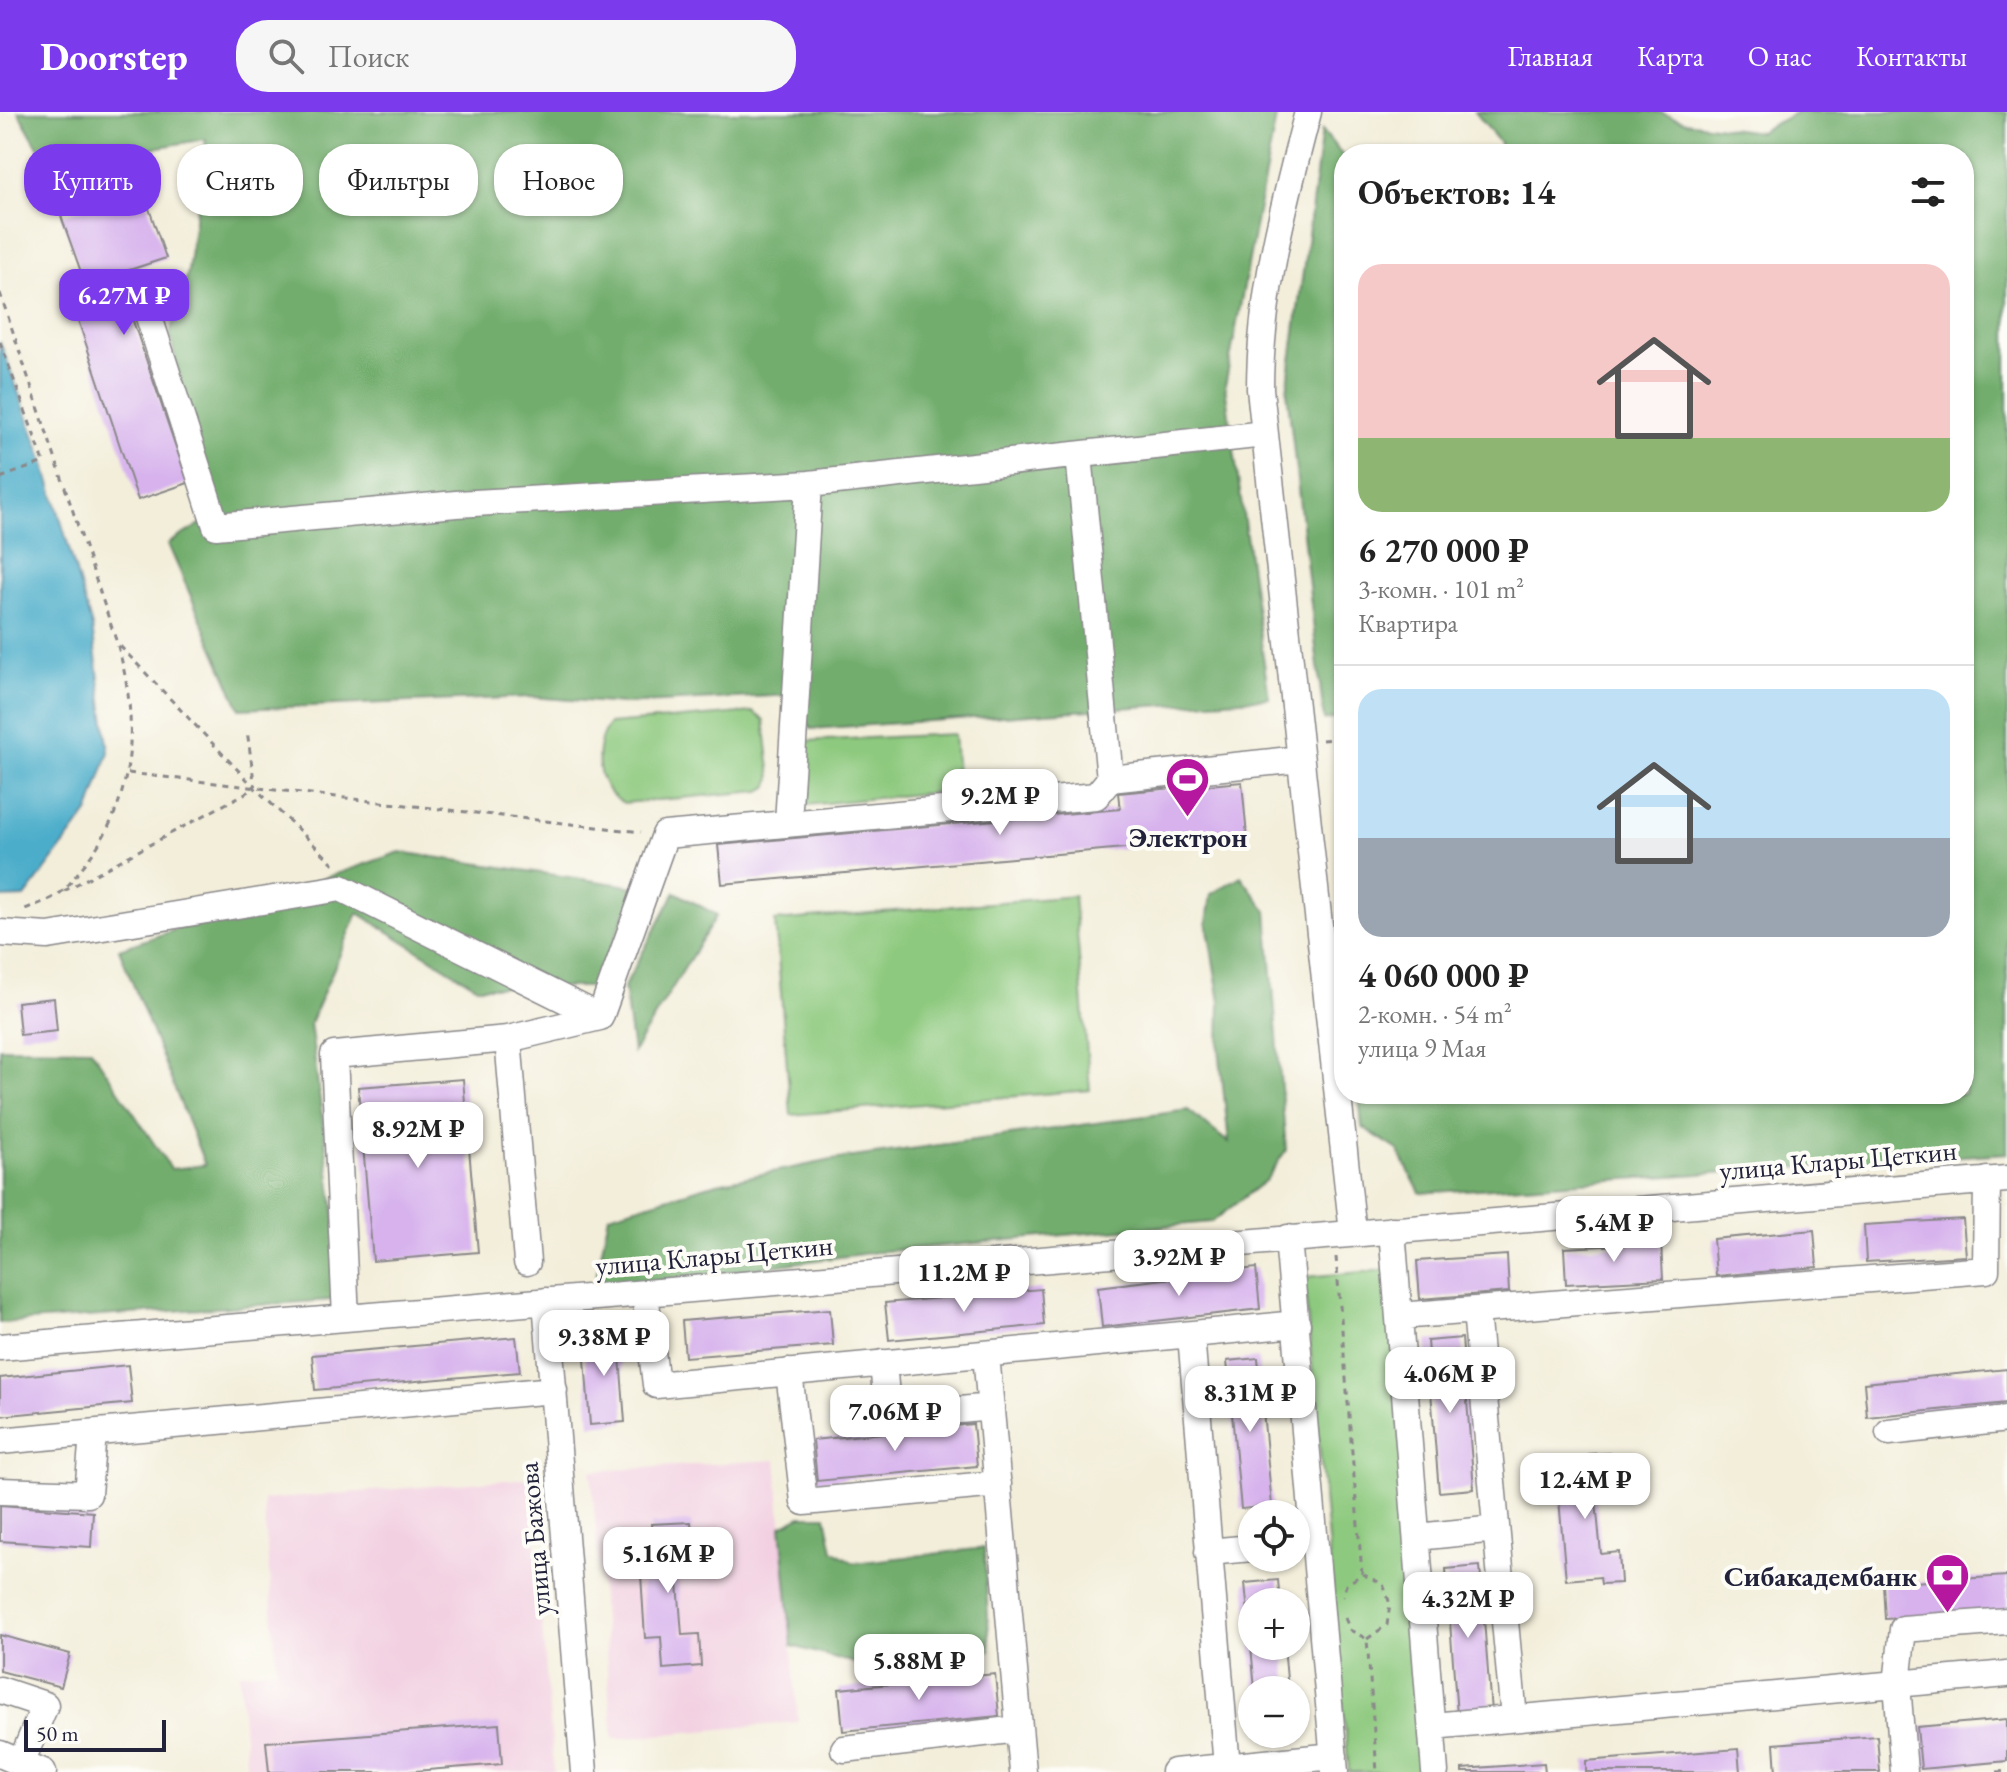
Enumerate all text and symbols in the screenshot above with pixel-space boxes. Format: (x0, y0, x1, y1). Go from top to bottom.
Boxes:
search box (236, 20, 796, 92)
text: Doorstep (40, 32, 188, 81)
icon: search (264, 34, 308, 78)
text: Поиск (328, 37, 409, 76)
text: Главная (1508, 38, 1593, 74)
text: Карта (1637, 38, 1704, 74)
text: О нас (1748, 38, 1812, 74)
text: Контакты (1856, 38, 1967, 74)
chip: Купить (24, 144, 161, 216)
chip: Снять (177, 144, 303, 216)
chip: Фильтры (319, 144, 478, 216)
chip: Новое (494, 144, 623, 216)
text: Объектов: 14 (1358, 170, 1555, 214)
icon: filters (1906, 170, 1950, 214)
pin: 6.27M ₽ (50, 269, 198, 337)
text: 6.27M ₽ (77, 278, 171, 312)
icon: home (1582, 316, 1726, 460)
text: 6 270 000 ₽ (1358, 528, 1529, 572)
text: 3-комн. · 101 m² (1358, 572, 1524, 606)
text: Квартира (1358, 606, 1458, 640)
icon: home (1582, 741, 1726, 885)
sports icon: Электрон (1164, 756, 1212, 819)
pin: 9.2M ₽ (935, 769, 1065, 837)
text: 9.2M ₽ (960, 778, 1040, 812)
place label: Электрон (1129, 819, 1247, 855)
text: 4 060 000 ₽ (1358, 953, 1529, 997)
text: 2-комн. · 54 m² (1358, 997, 1512, 1031)
text: улица 9 Мая (1358, 1031, 1487, 1065)
pin: 8.92M ₽ (344, 1102, 492, 1170)
text: 8.92M ₽ (371, 1111, 465, 1145)
street label: улица Клары Цеткин (1718, 1132, 1958, 1188)
pin: 5.4M ₽ (1549, 1196, 1679, 1264)
text: 5.4M ₽ (1574, 1205, 1654, 1239)
street label: улица Клары Цеткин (594, 1227, 834, 1283)
pin: 3.92M ₽ (1105, 1230, 1253, 1298)
text: 3.92M ₽ (1132, 1239, 1226, 1273)
pin: 11.2M ₽ (890, 1246, 1038, 1314)
text: 11.2M ₽ (917, 1255, 1011, 1289)
pin: 9.38M ₽ (530, 1310, 678, 1378)
text: 9.38M ₽ (557, 1319, 651, 1353)
pin: 4.06M ₽ (1376, 1347, 1524, 1415)
text: 4.06M ₽ (1403, 1356, 1497, 1390)
pin: 8.31M ₽ (1176, 1366, 1324, 1434)
text: 8.31M ₽ (1203, 1375, 1297, 1409)
pin: 7.06M ₽ (821, 1385, 969, 1453)
text: 7.06M ₽ (848, 1394, 942, 1428)
pin: 12.4M ₽ (1511, 1453, 1659, 1521)
street label: улица Бажова (509, 1460, 559, 1617)
text: 12.4M ₽ (1538, 1462, 1632, 1496)
map controls (1238, 1500, 1310, 1748)
button: locate (1238, 1500, 1310, 1572)
pin: 5.16M ₽ (594, 1527, 742, 1595)
text: 5.16M ₽ (621, 1536, 715, 1570)
bank icon: Сибакадембанк (1924, 1552, 1972, 1615)
place label: Сибакадембанк (1724, 1558, 1918, 1594)
pin: 4.32M ₽ (1394, 1572, 1542, 1640)
text: 4.32M ₽ (1421, 1581, 1515, 1615)
button: + (1238, 1588, 1310, 1660)
pin: 5.88M ₽ (845, 1634, 993, 1702)
text: 5.88M ₽ (872, 1643, 966, 1677)
button: − (1238, 1676, 1310, 1748)
scale bar (24, 1716, 166, 1752)
text: 50 m (36, 1719, 79, 1748)

